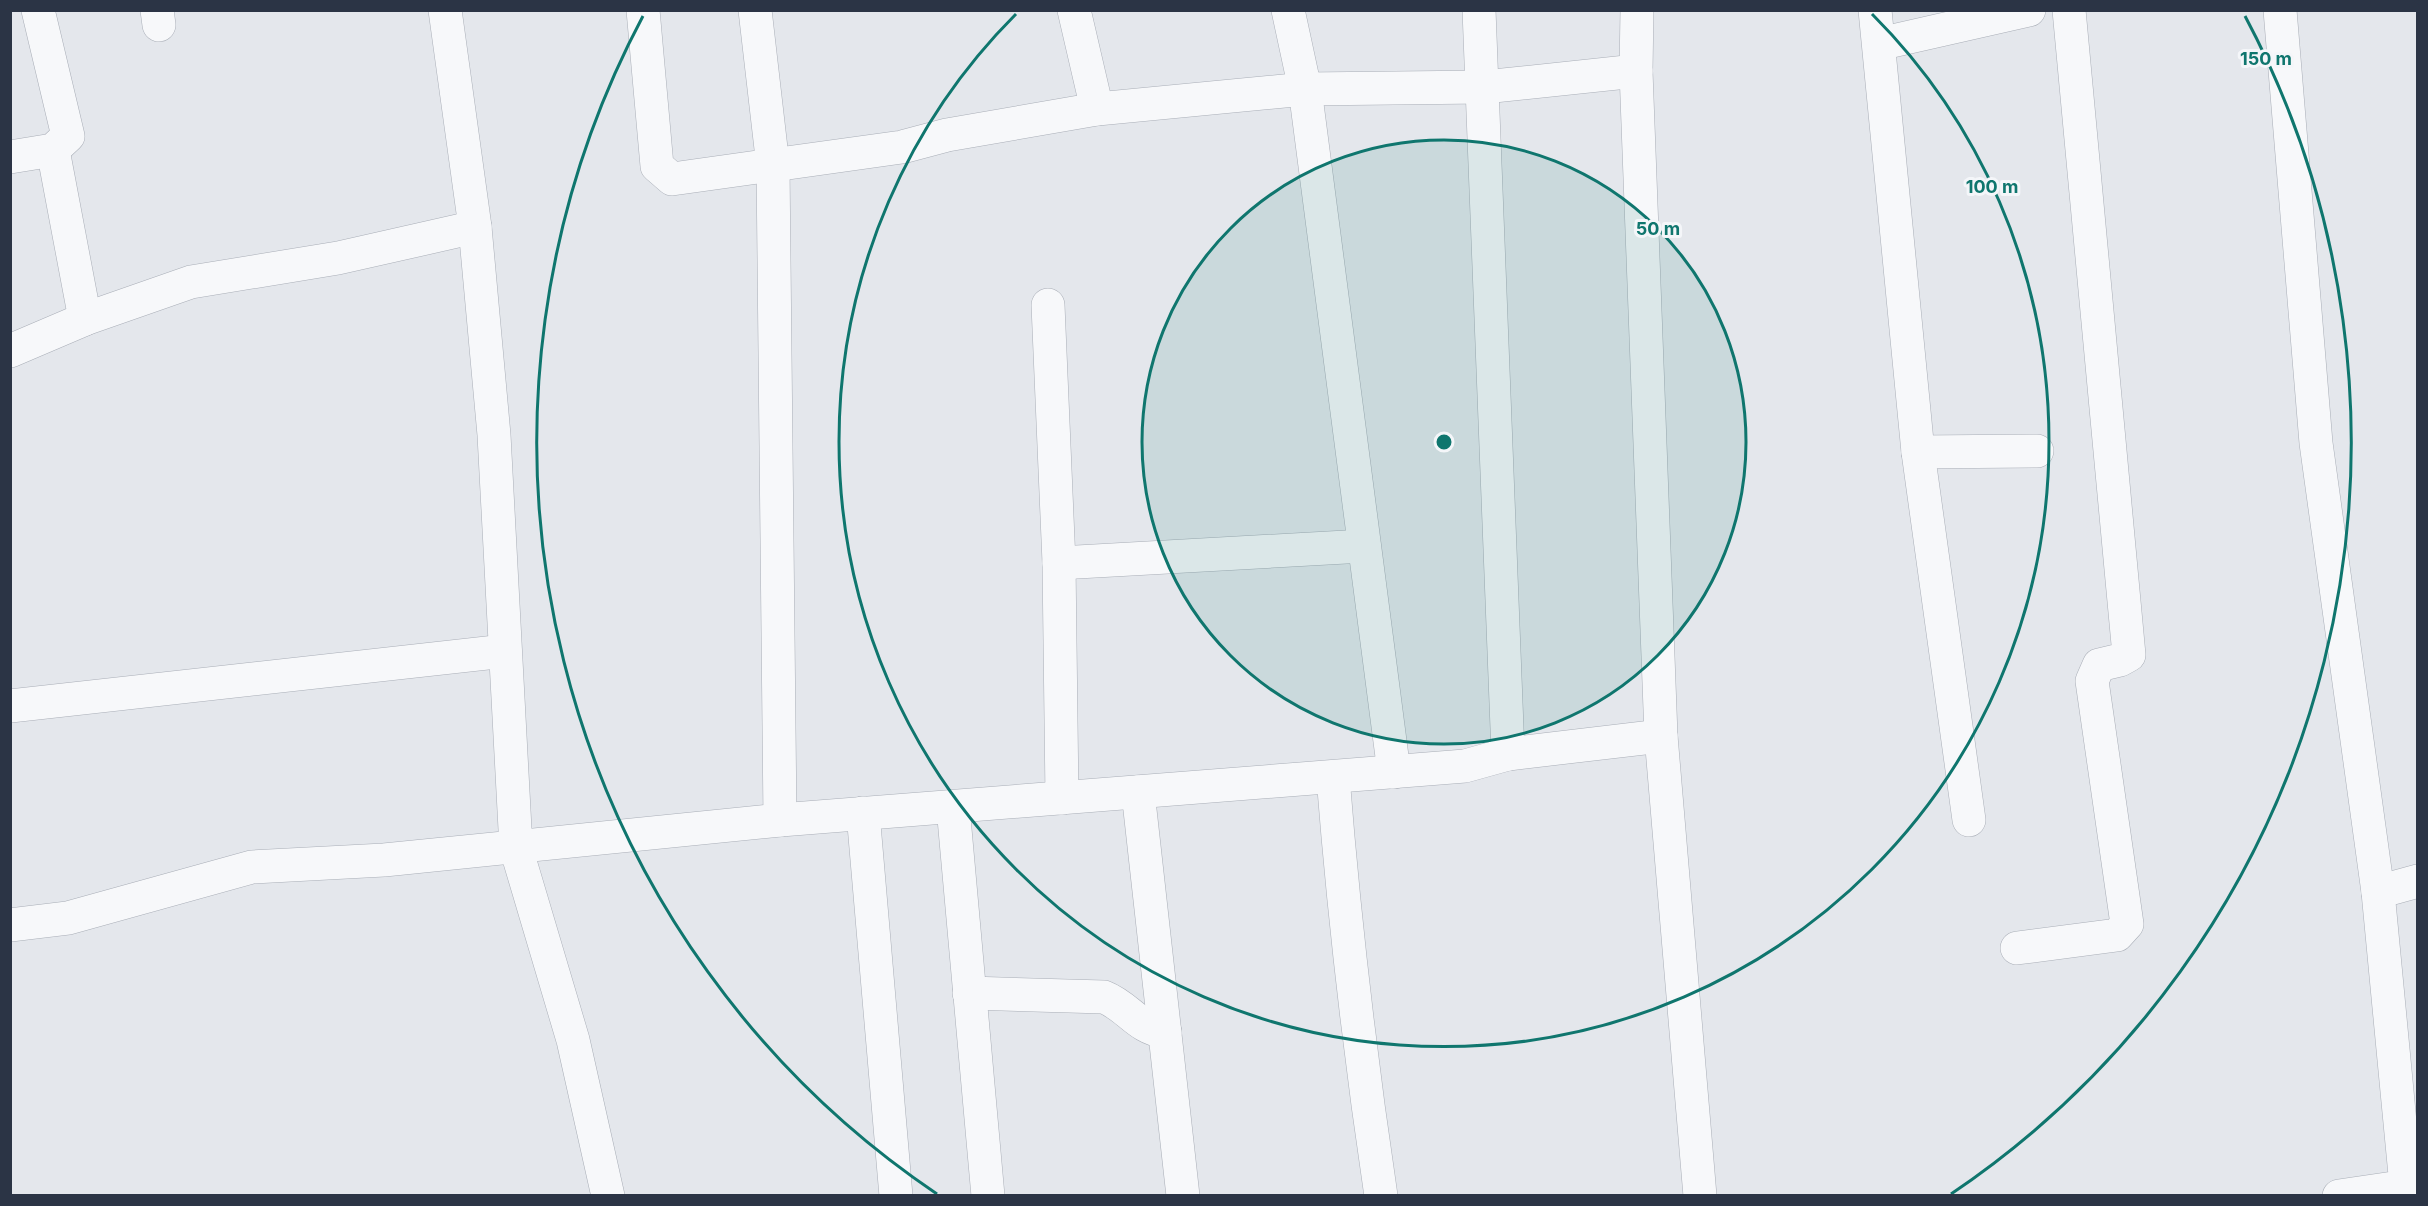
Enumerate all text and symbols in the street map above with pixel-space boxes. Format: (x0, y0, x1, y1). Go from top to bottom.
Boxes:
text: 150 m (2240, 48, 2292, 69)
text: 100 m (1966, 176, 2018, 197)
text: 50 m (1636, 218, 1680, 239)
centre of rings (1434, 432, 1454, 452)

